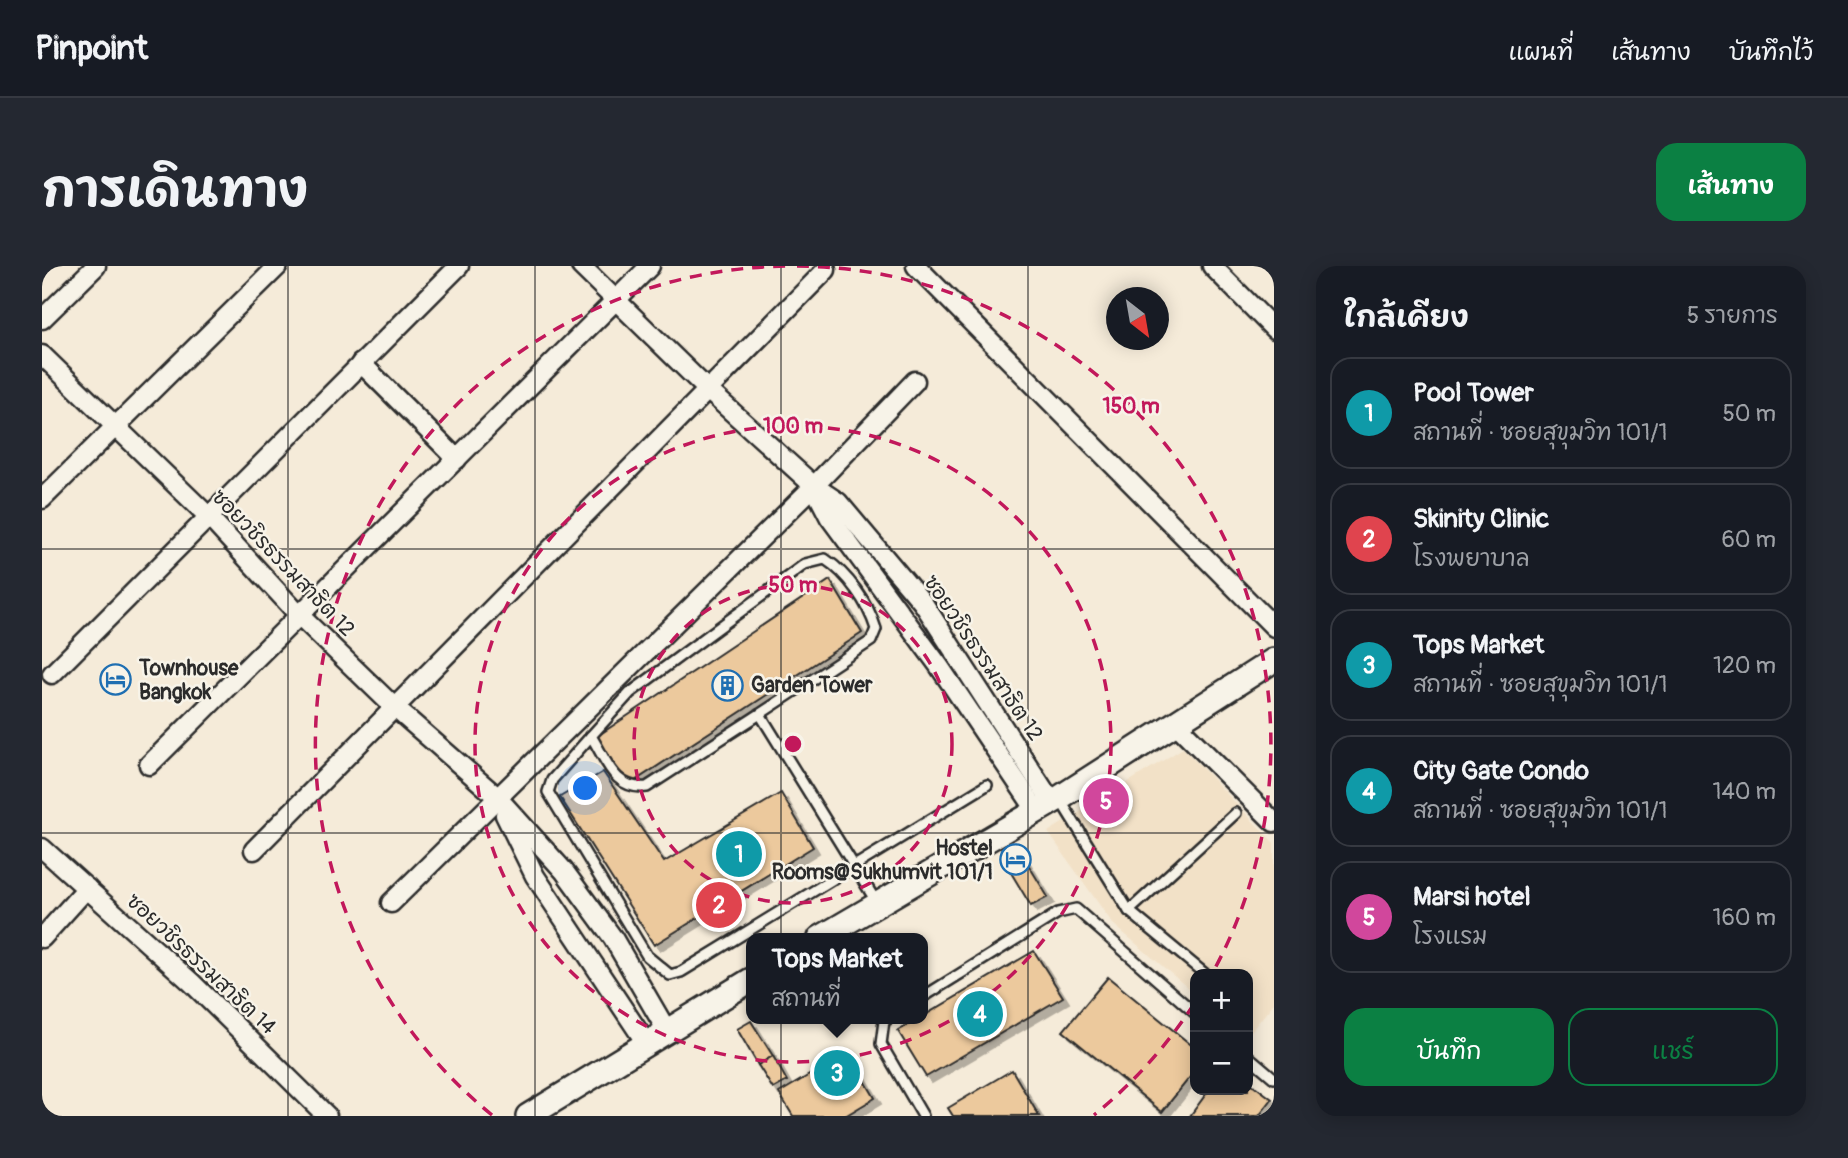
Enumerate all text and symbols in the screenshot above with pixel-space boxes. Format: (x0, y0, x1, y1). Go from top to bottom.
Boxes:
text: Pinpoint (35, 28, 148, 69)
text: แผนที่ (1508, 38, 1573, 67)
text: เส้นทาง (1611, 38, 1691, 67)
text: บันทึกไว้ (1729, 38, 1813, 67)
button: เส้นทาง (1656, 143, 1806, 221)
text: การเดินทาง (42, 160, 308, 221)
north arrow (1106, 287, 1169, 350)
text: ใกล้เคียง (1344, 299, 1469, 336)
text: 5 รายการ (1687, 301, 1778, 330)
text: Pool Tower (1413, 377, 1534, 409)
text: 150 m (1102, 393, 1160, 420)
text: 1 (1365, 399, 1374, 428)
text: 50 m (1722, 399, 1776, 428)
text: 100 m (763, 413, 823, 440)
text: สถานที่ · ซอยสุขุมวิท 101/1 (1413, 418, 1668, 447)
street label: ซอยวชิรธรรมสาธิต 12 (206, 484, 360, 642)
text: Skinity Clinic (1413, 503, 1549, 535)
text: 2 (1363, 525, 1375, 554)
text: 60 m (1721, 525, 1776, 554)
text: โรงพยาบาล (1413, 544, 1530, 573)
street label: ซอยวชิรธรรมสาธิต 12 (917, 570, 1049, 746)
text: 50 m (769, 572, 818, 599)
text: Tops Market (1413, 629, 1544, 661)
text: 3 (1363, 651, 1375, 680)
text: 120 m (1713, 651, 1776, 680)
place label: Townhouse Bangkok (138, 655, 239, 706)
hotel icon: Townhouse Bangkok (99, 663, 133, 697)
building icon: Garden Tower (711, 668, 745, 702)
text: สถานที่ · ซอยสุขุมวิท 101/1 (1413, 670, 1668, 699)
place label: Garden Tower (751, 672, 873, 699)
centre of rings (781, 732, 805, 756)
text: City Gate Condo (1413, 755, 1589, 787)
your location (568, 771, 602, 805)
pin: 5 (1083, 775, 1129, 827)
text: 4 (1362, 777, 1376, 806)
text: 140 m (1713, 777, 1776, 806)
text: สถานที่ · ซอยสุขุมวิท 101/1 (1413, 796, 1668, 825)
pin: 1 (716, 828, 762, 880)
place label: Hostel Rooms@Sukhumvit 101/1 (772, 835, 993, 886)
hotel icon: Hostel Rooms@Sukhumvit 101/1 (999, 843, 1033, 877)
pin: 2 (696, 879, 742, 931)
text: Marsi hotel (1413, 881, 1531, 913)
street label: ซอยวชิรธรรมสาธิต 14 (120, 888, 282, 1040)
text: 5 (1363, 903, 1375, 932)
text: 160 m (1712, 903, 1776, 932)
text: โรงแรม (1413, 922, 1487, 951)
popup (746, 933, 928, 1024)
text: Tops Market (771, 943, 903, 975)
map controls (1190, 969, 1253, 1095)
button: + (1190, 969, 1253, 1032)
text: สถานที่ (771, 984, 841, 1013)
pin: 4 (957, 988, 1003, 1040)
button: บันทึก (1344, 1008, 1554, 1086)
button: แชร์ (1568, 1008, 1778, 1086)
button: − (1190, 1032, 1253, 1095)
pin: 3 (814, 1047, 860, 1099)

